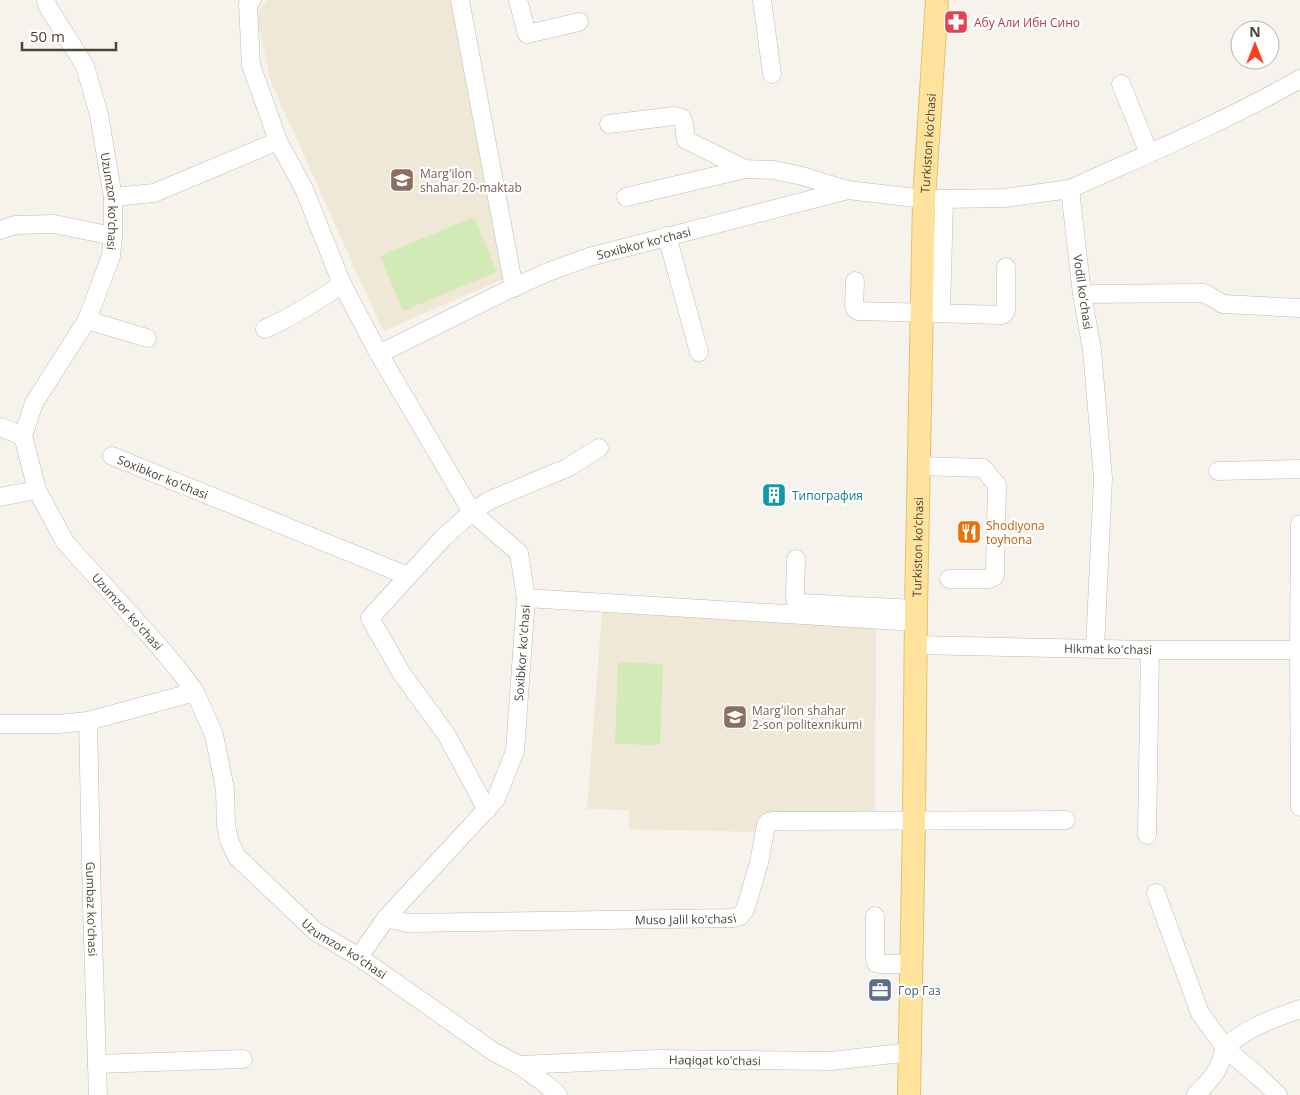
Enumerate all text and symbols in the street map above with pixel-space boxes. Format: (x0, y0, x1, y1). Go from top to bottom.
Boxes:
pharmacy icon: Абу Али Ибн Сино (943, 9, 969, 35)
place label: Абу Али Ибн Сино (974, 14, 1080, 31)
scale bar (22, 20, 116, 52)
north arrow (1230, 20, 1280, 70)
text: N (1249, 22, 1261, 41)
text: 50 m (30, 26, 65, 46)
street label: Turkiston ko’chasi (916, 93, 939, 194)
street label: Uzumzor ko'chasi (97, 151, 122, 251)
place label: Marg'ilon shahar 20-maktab (420, 165, 522, 196)
school or university icon: Marg'ilon shahar 20-maktab (389, 167, 415, 193)
street label: Soxibkor ko'chasi (595, 223, 693, 263)
street label: Vodil koʻchasi (1069, 253, 1097, 331)
street label: Soxibkor ko'chasi (115, 451, 211, 503)
building icon: Типография (761, 482, 787, 508)
place label: Типография (792, 487, 863, 504)
street label: Turkiston ko’chasi (908, 497, 927, 597)
place label: Shodiyona toyhona (986, 517, 1045, 548)
restaurant icon: Shodiyona toyhona (956, 519, 982, 545)
street label: Uzumzor ko'chasi (88, 569, 167, 653)
street label: Soxibkor ko'chasi (510, 604, 534, 702)
street label: Hikmat koʻchasi (1064, 640, 1152, 658)
place label: Margʻilon shahar 2-son politexnikumi (752, 702, 862, 733)
school or university icon: Margʻilon shahar 2-son politexnikumi (722, 704, 748, 730)
street label: Gumbaz ko'chasi (83, 861, 102, 957)
street label: Muso Jalil ko'chasi (635, 909, 738, 928)
street label: Uzumzor ko'chasi (298, 914, 390, 982)
office icon: Гор Газ (867, 977, 893, 1003)
place label: Гор Газ (898, 982, 941, 999)
street label: Haqiqat ko'chasi (669, 1051, 761, 1069)

